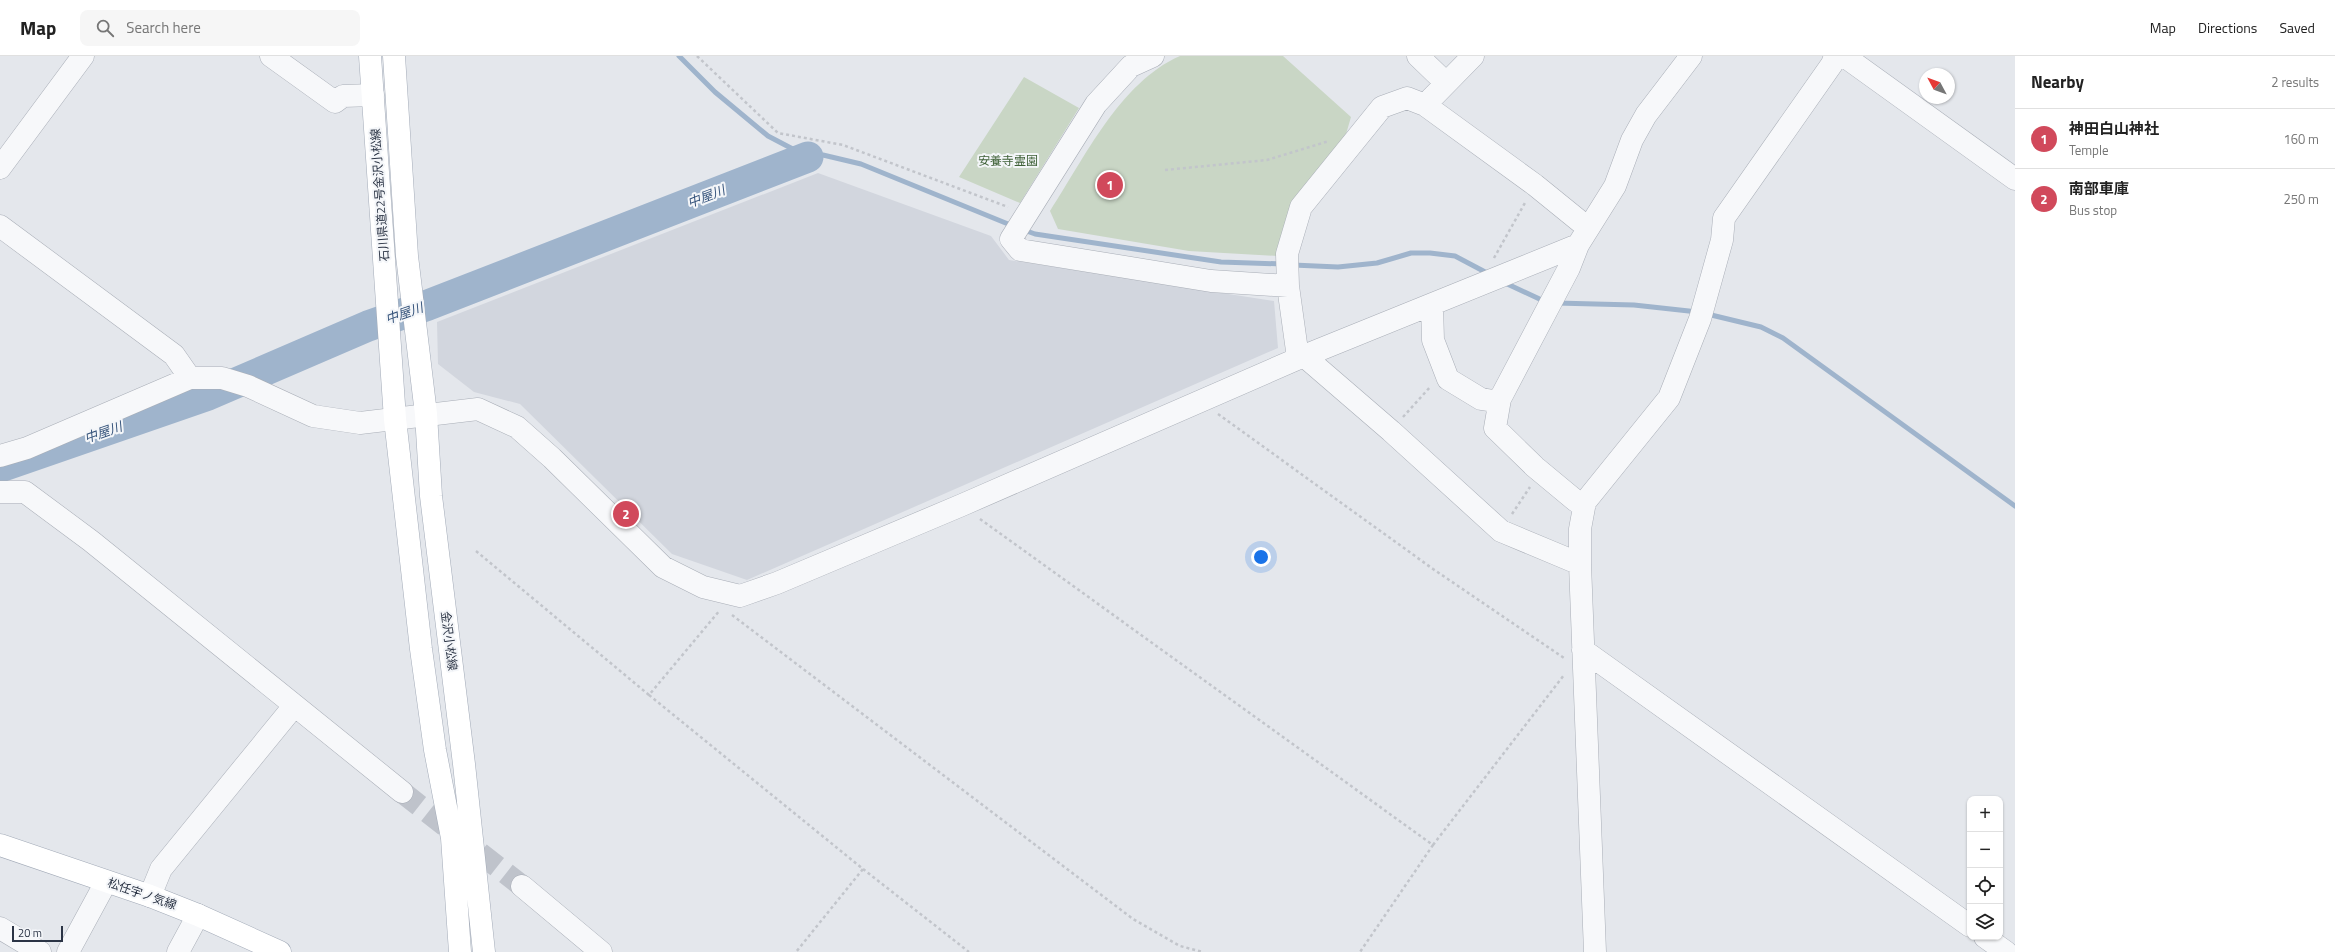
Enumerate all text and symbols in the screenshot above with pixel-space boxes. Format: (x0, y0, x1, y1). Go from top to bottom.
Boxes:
search box (80, 10, 360, 46)
text: Map (20, 13, 56, 42)
text: Search here (126, 16, 201, 39)
icon: search (94, 17, 116, 39)
text: Map (2150, 17, 2176, 38)
text: Directions (2198, 17, 2257, 38)
text: Saved (2279, 17, 2315, 38)
north arrow (1919, 68, 1955, 104)
text: Nearby (2031, 69, 2084, 95)
text: 2 results (2271, 72, 2319, 92)
text: 神田白山神社 (2069, 117, 2159, 140)
street label: 石川県道22号金沢小松線 (365, 128, 394, 262)
text: 1 (2040, 129, 2048, 149)
text: 160 m (2283, 129, 2319, 149)
text: Temple (2069, 140, 2109, 160)
park label: 安養寺霊園 (978, 151, 1038, 170)
pin: 1 (1097, 170, 1123, 200)
text: 南部車庫 (2069, 177, 2129, 200)
water label: 中屋川 (684, 179, 730, 212)
text: 2 (2040, 189, 2048, 209)
text: 250 m (2283, 189, 2319, 209)
text: Bus stop (2069, 200, 2117, 220)
water label: 中屋川 (382, 297, 428, 329)
water label: 中屋川 (81, 416, 127, 448)
pin: 2 (613, 499, 639, 529)
your location (1251, 547, 1271, 567)
street label: 金沢小松線 (436, 610, 463, 672)
map controls (1967, 796, 2003, 940)
button: + (1967, 796, 2003, 832)
button: − (1967, 832, 2003, 868)
button: locate (1967, 868, 2003, 904)
street label: 松任宇ノ気線 (105, 873, 179, 914)
button: layers (1967, 904, 2003, 940)
scale bar (12, 924, 63, 943)
text: 20 m (18, 925, 42, 941)

